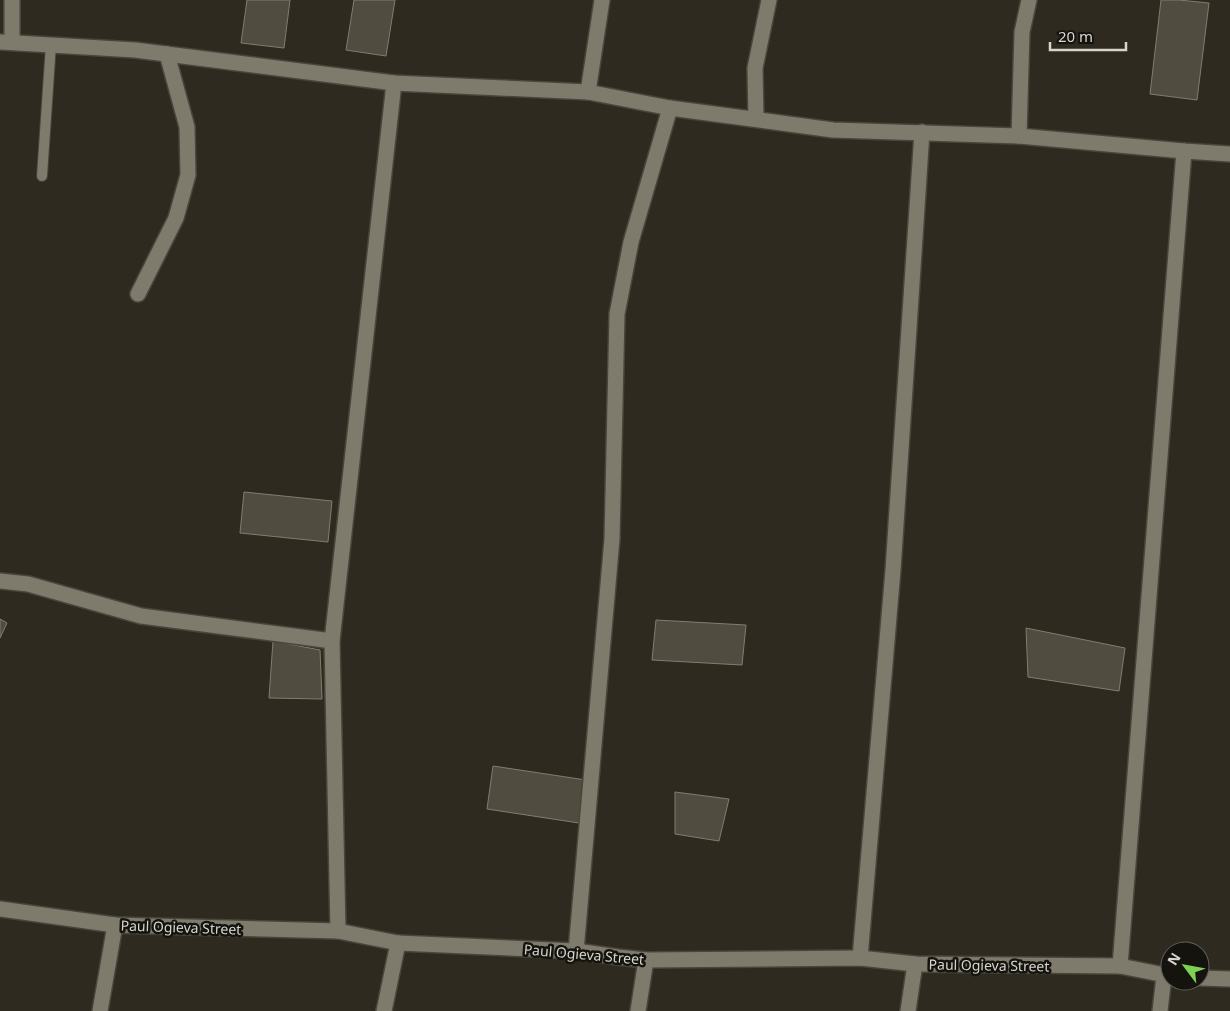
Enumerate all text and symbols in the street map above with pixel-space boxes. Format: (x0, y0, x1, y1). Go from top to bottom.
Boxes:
scale bar (1050, 20, 1126, 52)
text: 20 m (1058, 26, 1093, 46)
street label: Paul Ogieva Street (120, 915, 242, 939)
street label: Paul Ogieva Street (523, 939, 645, 969)
north arrow (1160, 941, 1210, 991)
text: N (1162, 949, 1185, 969)
street label: Paul Ogieva Street (928, 954, 1050, 976)

